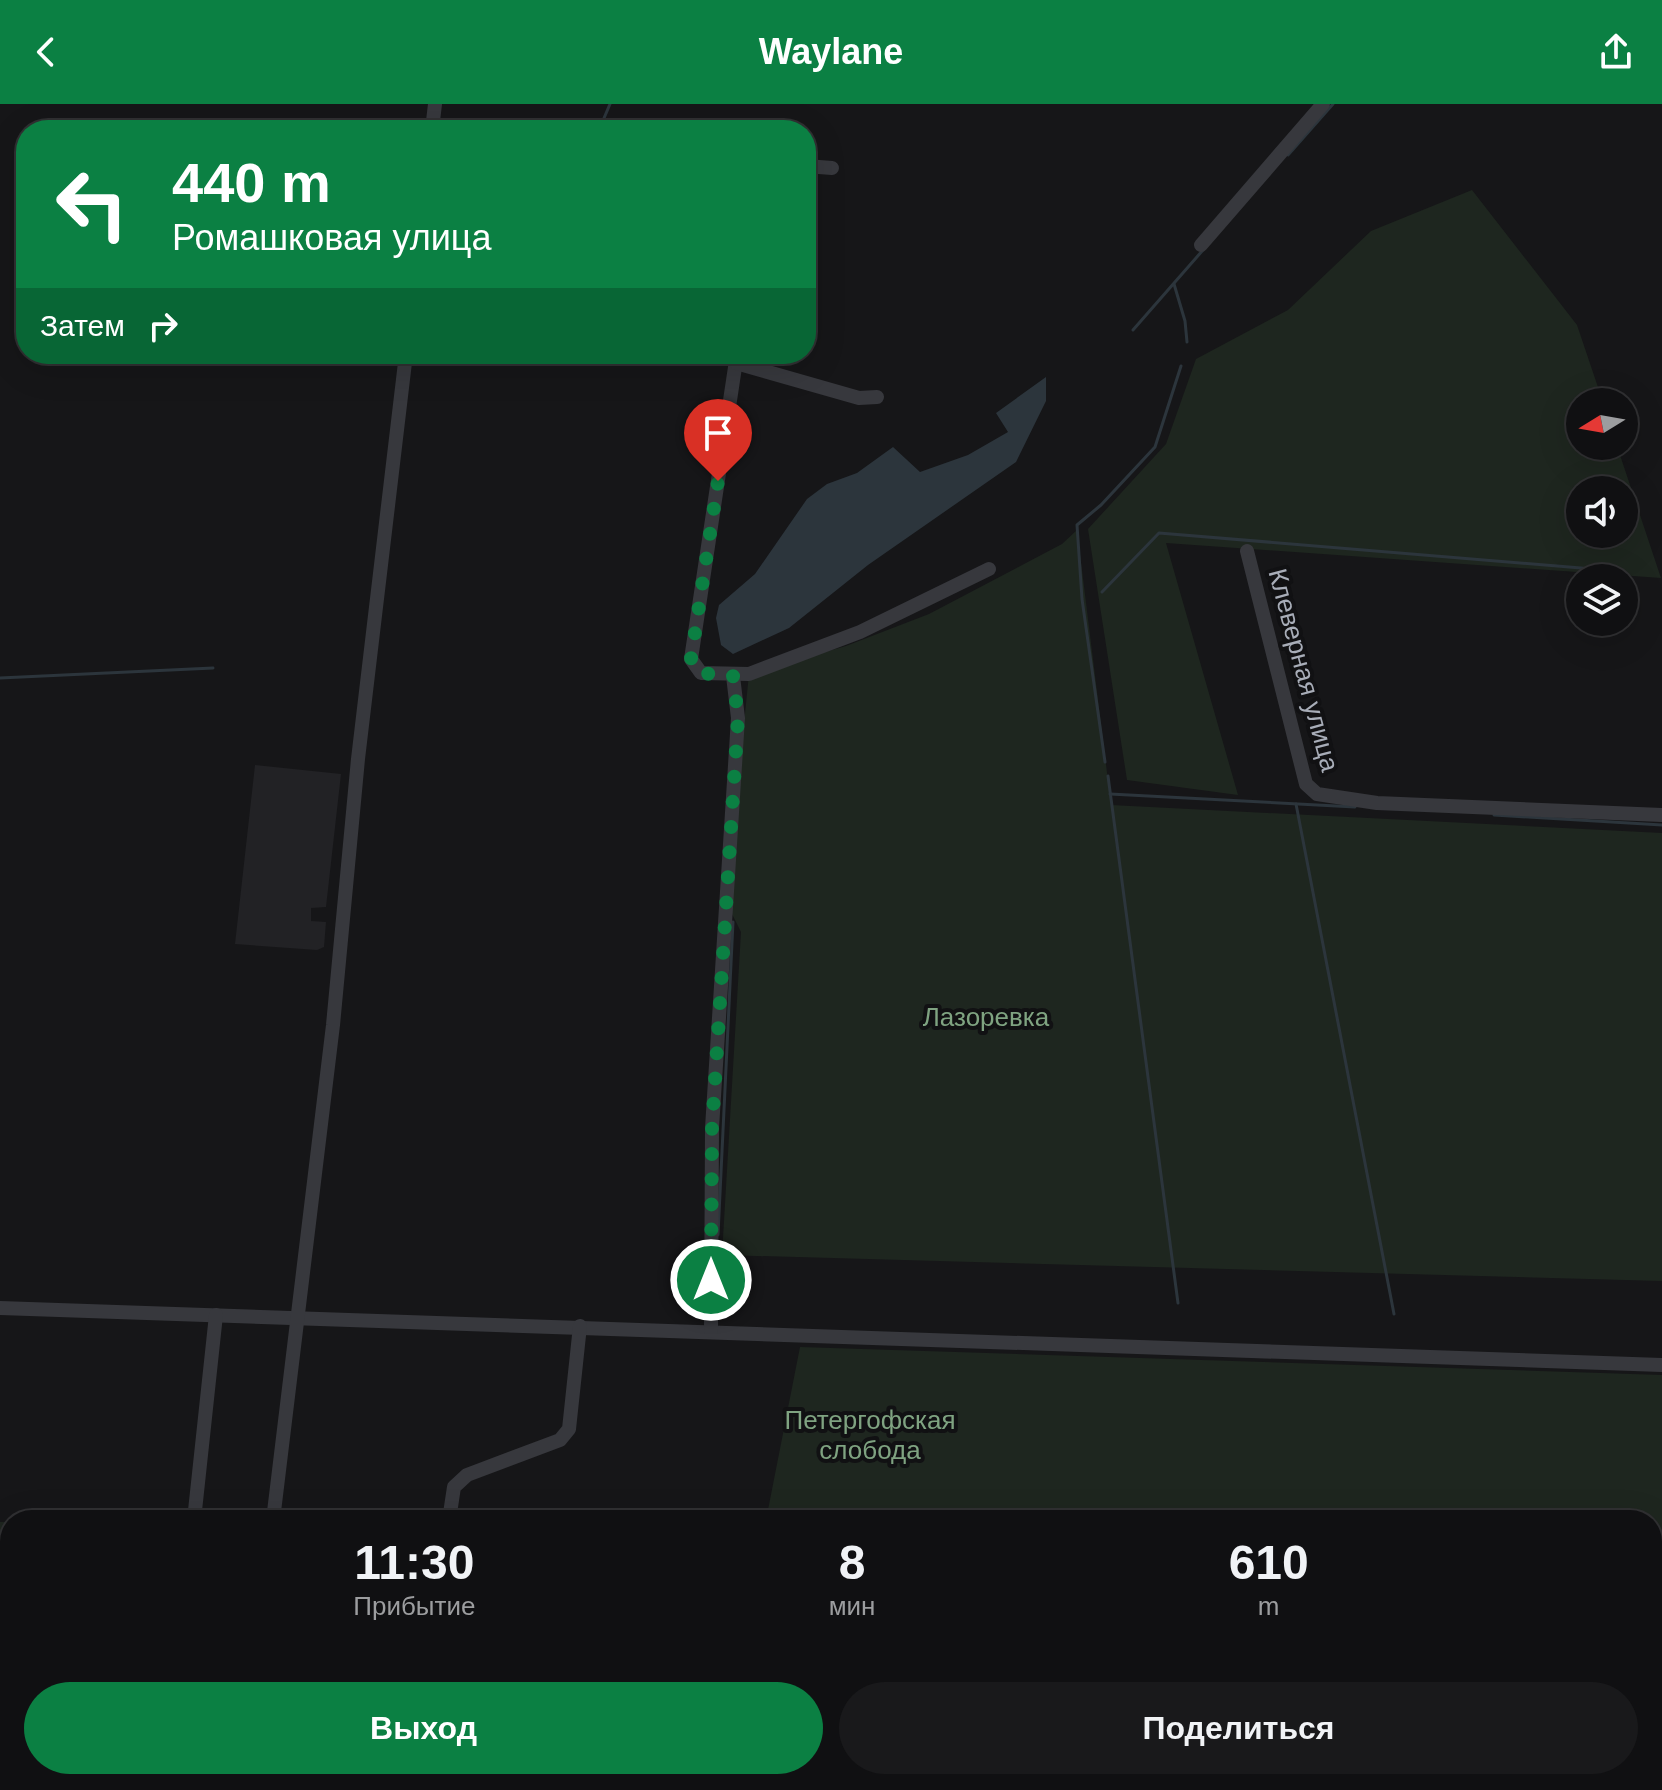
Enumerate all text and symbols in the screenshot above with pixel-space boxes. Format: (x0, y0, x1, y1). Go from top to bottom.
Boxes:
icon: back (24, 30, 68, 74)
icon: share (1594, 30, 1638, 74)
text: Waylane (759, 31, 903, 72)
text: 440 m (172, 151, 331, 214)
icon: left (40, 152, 144, 256)
text: Ромашковая улица (172, 217, 491, 258)
icon: right (141, 304, 185, 348)
text: Затем (40, 309, 125, 342)
north arrow (1566, 388, 1638, 460)
map controls (1566, 388, 1638, 636)
pin (684, 399, 752, 481)
icon: arrive (696, 411, 740, 455)
button: sound (1566, 476, 1638, 548)
button: layers (1566, 564, 1638, 636)
street label: Клеверная улица (1262, 565, 1346, 775)
park label: Лазоревка (923, 1002, 1050, 1032)
position arrow (669, 1238, 753, 1322)
park label: Петергофская слобода (784, 1405, 956, 1465)
text: 11:30 (354, 1536, 474, 1589)
text: 8 (839, 1536, 865, 1589)
text: 610 (1229, 1536, 1309, 1589)
text: Прибытие (353, 1591, 475, 1621)
text: мин (829, 1591, 875, 1621)
text: m (1258, 1591, 1280, 1621)
button: Выход (24, 1682, 823, 1774)
button: Поделиться (839, 1682, 1638, 1774)

